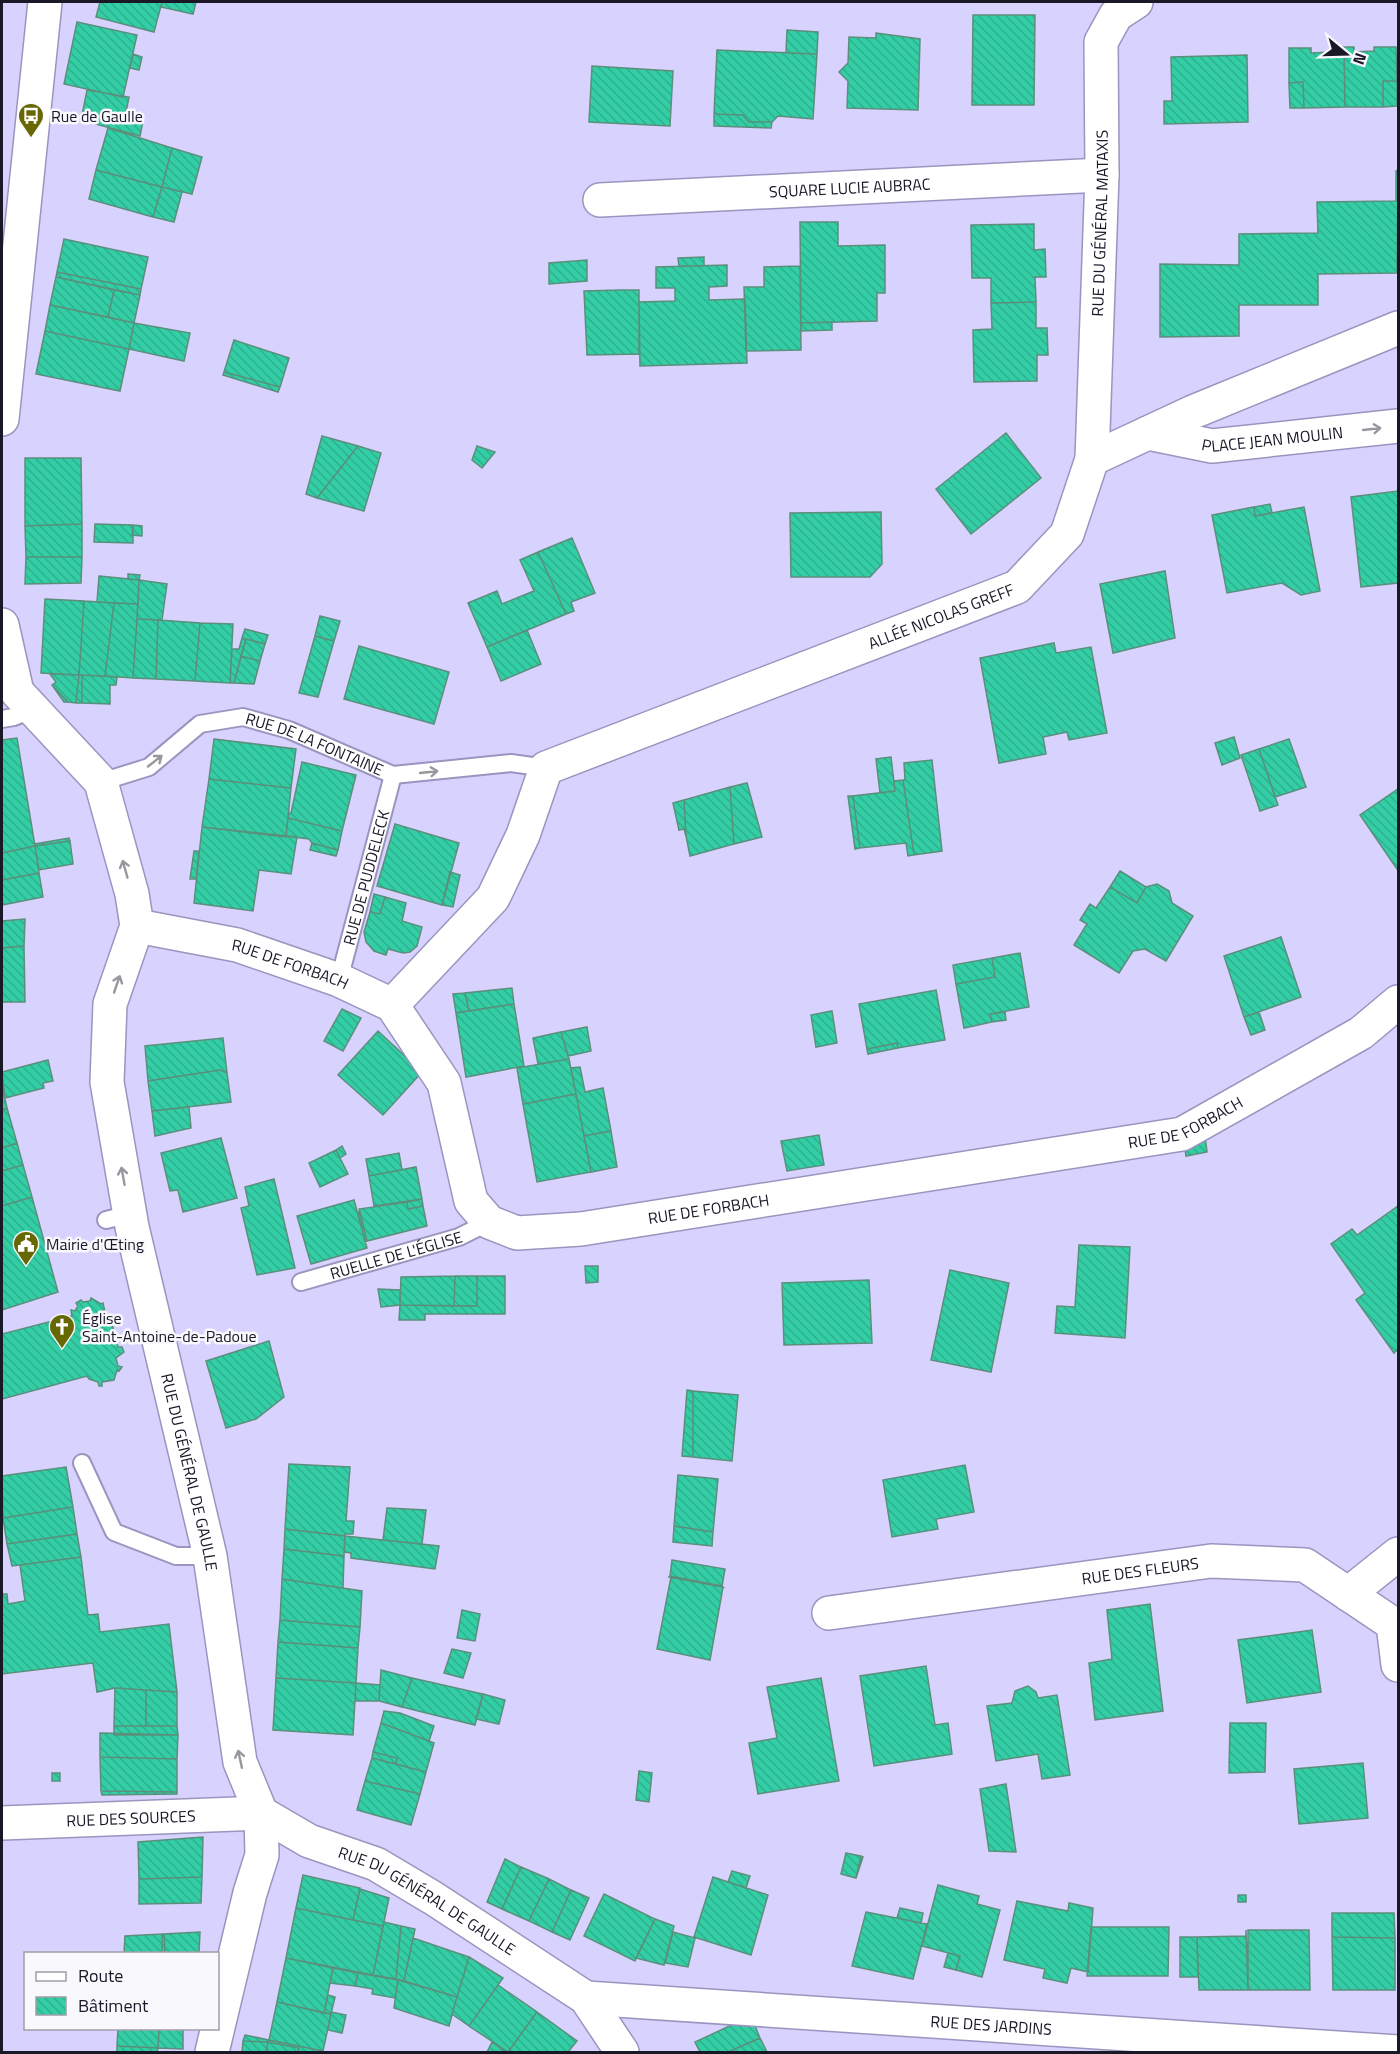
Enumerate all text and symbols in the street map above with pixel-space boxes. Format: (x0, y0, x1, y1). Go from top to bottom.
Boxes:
north arrow (1316, 24, 1376, 84)
text: N (1347, 50, 1373, 68)
bus stop icon: Rue de Gaulle (16, 101, 46, 139)
place label: Rue de Gaulle (51, 104, 143, 128)
street label: RUE DU GÉNÉRAL MATAXIS (1085, 130, 1114, 317)
street label: SQUARE LUCIE AUBRAC (768, 172, 931, 204)
street label: PLACE JEAN MOULIN (1200, 420, 1344, 458)
one-way arrow (1362, 423, 1382, 434)
street label: ALLÉE NICOLAS GREFF (865, 577, 1018, 655)
street label: RUE DE LA FONTAINE (243, 706, 387, 782)
one-way arrow (147, 755, 163, 768)
one-way arrow (419, 766, 439, 777)
street label: RUE DE PUDDELECK (337, 807, 395, 948)
one-way arrow (119, 860, 130, 879)
street label: RUE DE FORBACH (230, 932, 353, 995)
one-way arrow (112, 975, 123, 994)
street label: RUE DE FORBACH (1126, 1090, 1247, 1154)
one-way arrow (117, 1167, 128, 1187)
street label: RUE DE FORBACH (646, 1187, 771, 1230)
street label: RUELLE DE L'ÉGLISE (327, 1225, 465, 1285)
public building icon: Mairie d'Œting (11, 1229, 41, 1267)
place label: Mairie d'Œting (46, 1232, 144, 1256)
place label: Église Saint-Antoine-de-Padoue (82, 1306, 257, 1348)
church icon: Église Saint-Antoine-de-Padoue (47, 1312, 77, 1350)
street label: RUE DU GÉNÉRAL DE GAULLE (155, 1371, 224, 1573)
street label: RUE DES FLEURS (1080, 1551, 1200, 1590)
one-way arrow (234, 1749, 246, 1768)
street label: RUE DES SOURCES (66, 1804, 196, 1833)
street label: RUE DU GÉNÉRAL DE GAULLE (335, 1840, 521, 1961)
legend (24, 1952, 219, 2030)
text: Route (78, 1962, 123, 1989)
text: Bâtiment (78, 1992, 149, 2019)
street label: RUE DES JARDINS (930, 2009, 1053, 2041)

